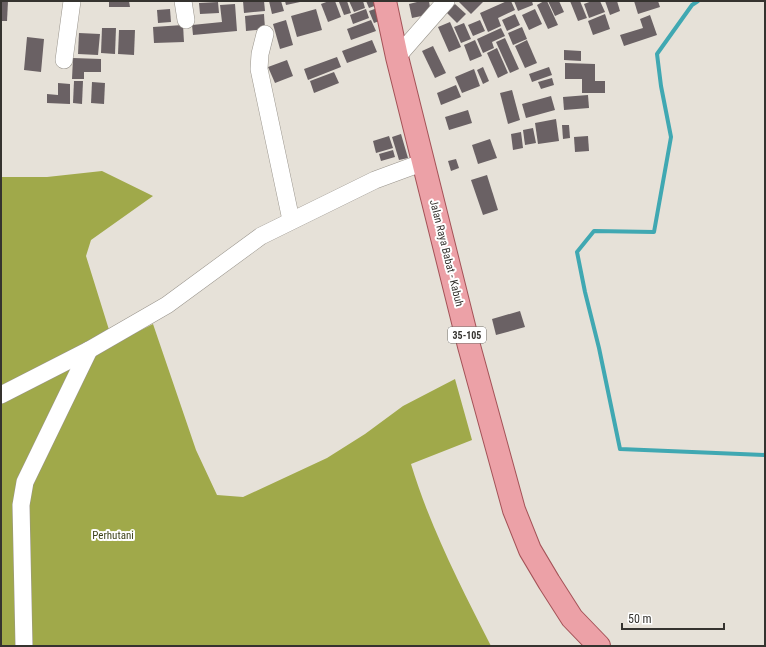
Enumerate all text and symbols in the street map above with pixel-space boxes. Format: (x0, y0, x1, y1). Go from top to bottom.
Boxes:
street label: Jalan Raya Babat - Kabuh (427, 198, 466, 308)
road number: 35-105 (448, 327, 486, 343)
park label: Perhutani (92, 529, 134, 542)
scale bar (622, 605, 724, 631)
text: 50 m (628, 612, 652, 626)

